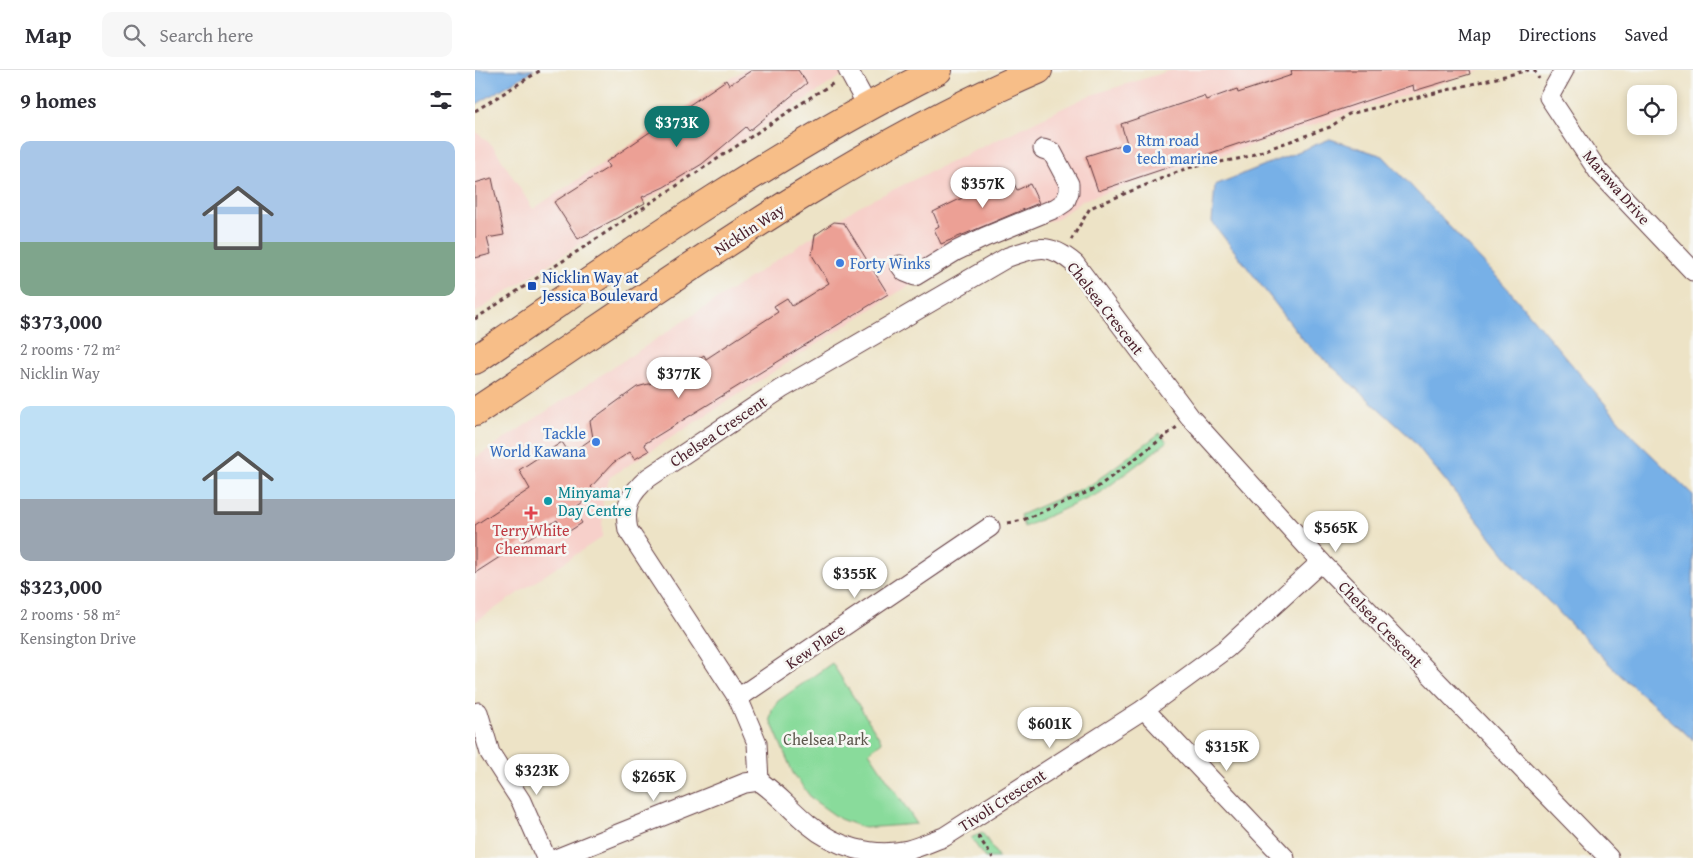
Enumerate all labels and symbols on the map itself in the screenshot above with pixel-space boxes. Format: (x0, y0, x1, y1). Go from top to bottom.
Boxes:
pin: $373K (642, 106, 712, 148)
place label: Rtm road tech marine (1137, 128, 1218, 170)
marker: Rtm road tech marine (1121, 143, 1133, 155)
street label: Marawa Drive (1578, 144, 1656, 230)
pin: $357K (948, 166, 1018, 209)
street label: Nicklin Way (709, 197, 789, 261)
place label: Forty Winks (850, 251, 931, 275)
street label: Chelsea Crescent (1062, 256, 1150, 360)
marker: Forty Winks (834, 257, 846, 269)
place label: Nicklin Way at Jessica Boulevard (540, 265, 658, 307)
marker: Nicklin Way at Jessica Boulevard (526, 280, 538, 292)
pin: $377K (644, 356, 714, 399)
street label: Chelsea Crescent (665, 389, 772, 472)
place label: Tackle World Kawana (490, 421, 586, 463)
marker: Tackle World Kawana (590, 436, 602, 448)
place label: Minyama 7 Day Centre (558, 480, 632, 522)
marker: Minyama 7 Day Centre (542, 495, 554, 507)
marker: TerryWhite Chemmart (525, 507, 537, 519)
pin: $565K (1301, 510, 1371, 553)
place label: TerryWhite Chemmart (492, 518, 570, 560)
pin: $355K (820, 556, 890, 599)
street label: Chelsea Crescent (1333, 575, 1429, 673)
street label: Kew Place (780, 617, 850, 675)
pin: $601K (1015, 706, 1085, 749)
park label: Chelsea Park (783, 727, 870, 751)
pin: $315K (1192, 730, 1262, 772)
pin: $323K (502, 754, 572, 796)
pin: $265K (619, 760, 689, 802)
street label: Tivoli Crescent (954, 763, 1051, 837)

